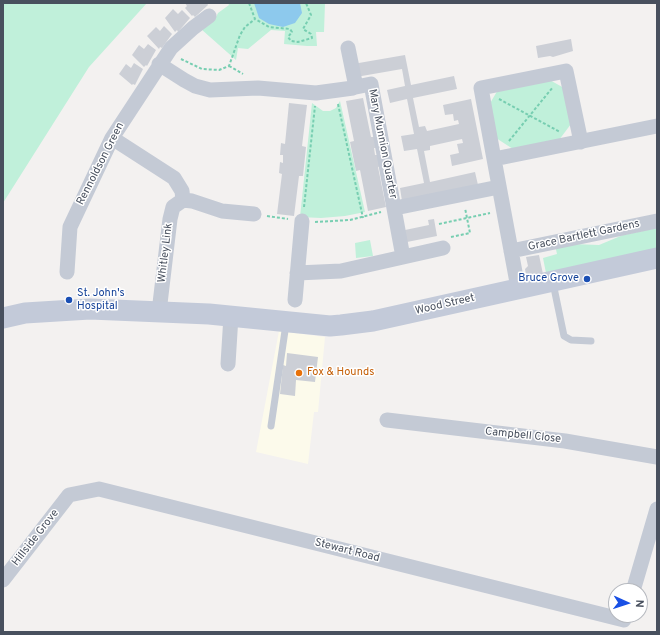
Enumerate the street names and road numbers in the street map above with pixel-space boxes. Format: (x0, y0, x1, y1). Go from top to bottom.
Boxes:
street label: Mary Munnion Quarter (365, 88, 399, 200)
street label: Rennoldson Green (75, 121, 127, 207)
street label: Grace Bartlett Gardens (527, 218, 641, 254)
street label: Whitley Link (156, 222, 176, 284)
street label: Wood Street (414, 292, 476, 318)
street label: Campbell Close (484, 425, 562, 447)
street label: Hillside Grove (10, 507, 62, 569)
street label: Stewart Road (313, 537, 381, 565)

